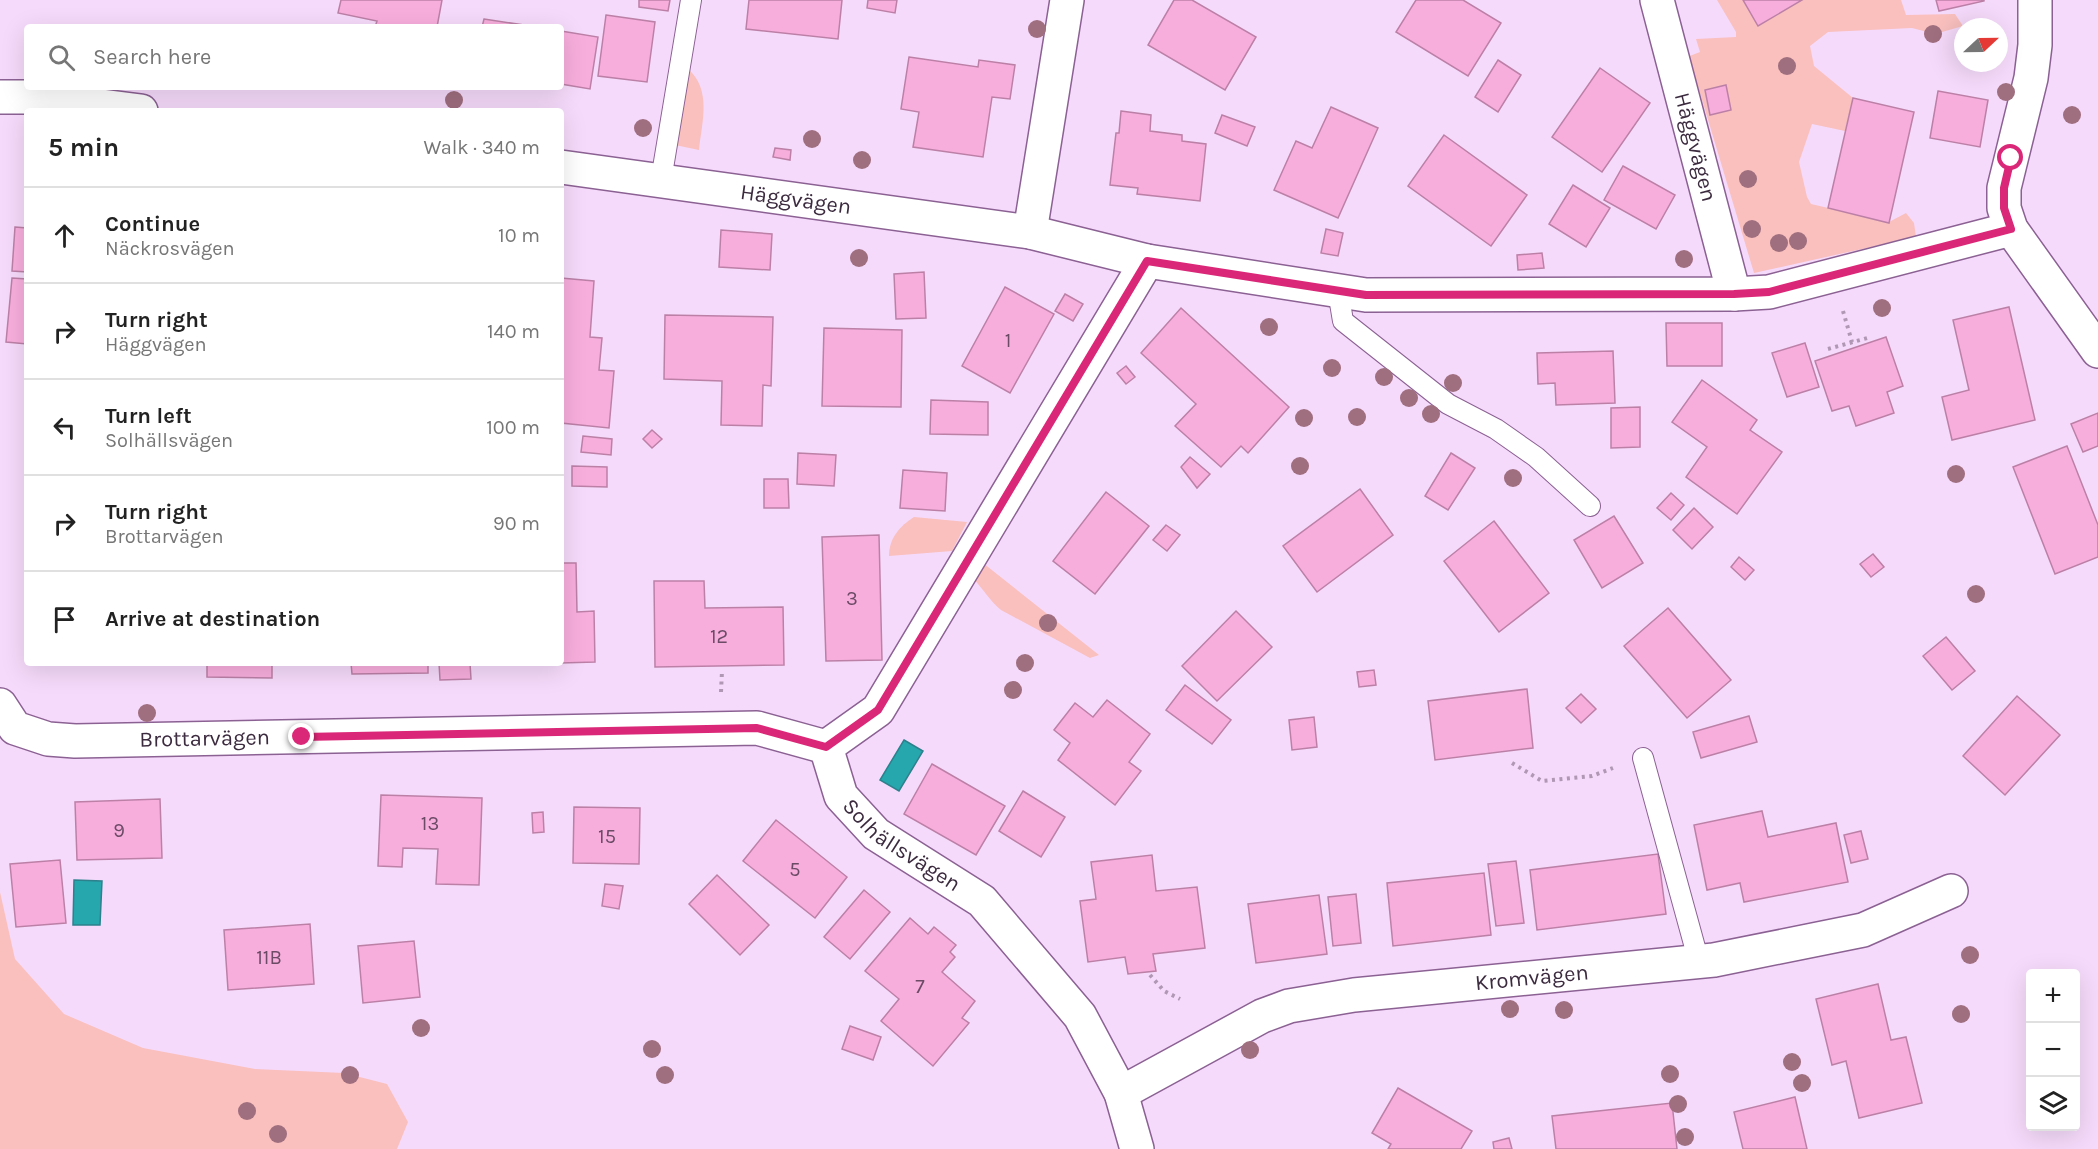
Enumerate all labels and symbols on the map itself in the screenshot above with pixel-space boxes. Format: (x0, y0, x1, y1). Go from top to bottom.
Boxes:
north arrow (1954, 18, 2008, 72)
street label: Häggvägen (1669, 90, 1722, 204)
route start (1997, 144, 2023, 170)
street label: Häggvägen (739, 179, 853, 220)
house number: 1 (1005, 329, 1011, 352)
house number: 3 (846, 587, 858, 610)
house number: 12 (710, 625, 728, 648)
route end (288, 723, 314, 749)
street label: Brottarvägen (139, 724, 270, 753)
street label: Solhällsvägen (837, 793, 965, 897)
house number: 13 (421, 812, 439, 835)
house number: 9 (113, 819, 125, 842)
house number: 15 (598, 825, 616, 848)
house number: 5 (789, 858, 801, 881)
house number: 11B (256, 946, 282, 969)
street label: Kromvägen (1474, 959, 1590, 996)
house number: 7 (915, 975, 925, 998)

